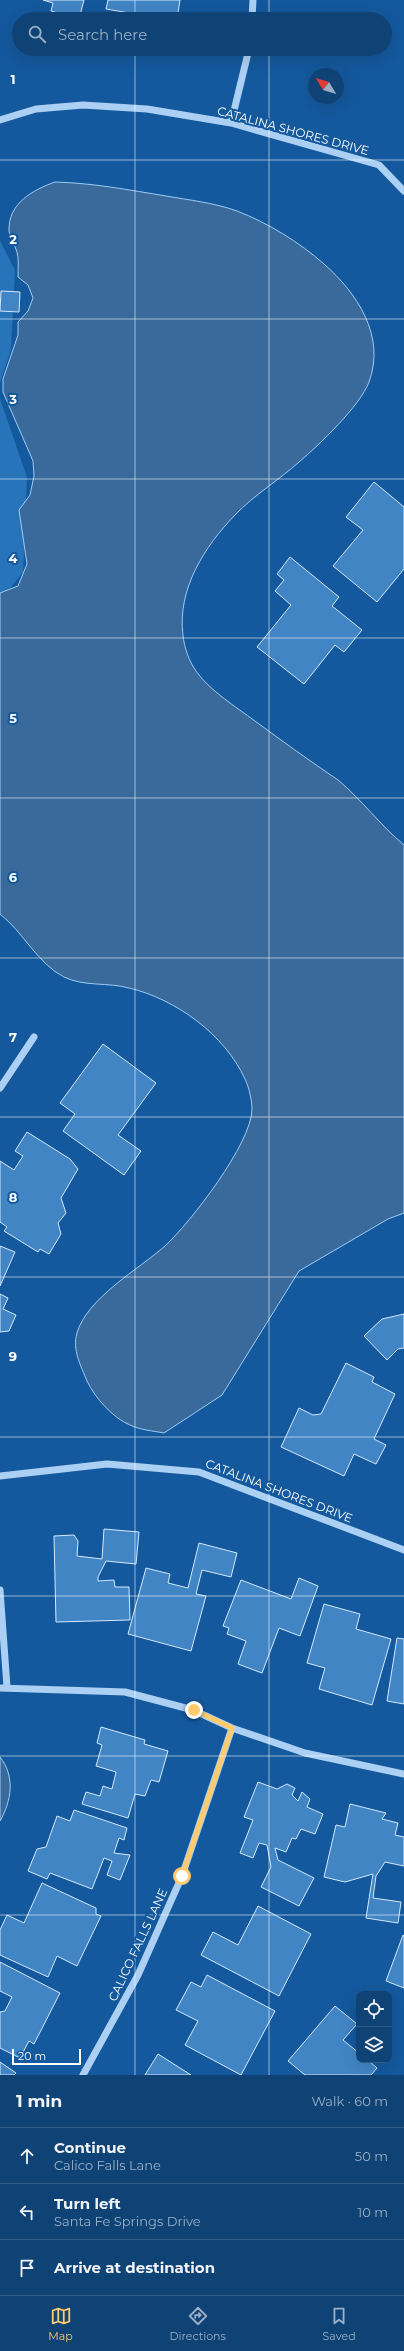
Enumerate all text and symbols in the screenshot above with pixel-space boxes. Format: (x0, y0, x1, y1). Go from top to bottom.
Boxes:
search box (12, 12, 392, 56)
icon: search (26, 23, 48, 45)
text: Search here (58, 25, 147, 44)
north arrow (308, 68, 344, 104)
text: 1 (10, 71, 16, 87)
street label: CATALINA SHORES DRIVE (216, 103, 371, 158)
text: 2 (9, 231, 17, 247)
text: 3 (8, 391, 17, 407)
text: 4 (9, 550, 18, 566)
text: 5 (9, 710, 17, 726)
text: 6 (9, 869, 18, 885)
text: 7 (9, 1029, 17, 1045)
text: 8 (9, 1189, 18, 1205)
text: 9 (9, 1348, 17, 1364)
street label: CATALINA SHORES DRIVE (203, 1456, 355, 1526)
route end (185, 1701, 203, 1719)
route start (173, 1867, 191, 1885)
street label: CALICO FALLS LANE (105, 1886, 170, 2004)
map controls (356, 1991, 392, 2063)
button: locate (356, 1991, 392, 2027)
button: layers (356, 2027, 392, 2063)
scale bar (12, 2047, 81, 2066)
text: 20 m (18, 2049, 46, 2063)
text: 1 min (16, 2091, 62, 2111)
text: Walk · 60 m (312, 2093, 388, 2109)
text: Continue (54, 2138, 126, 2157)
icon: ahead (16, 2145, 38, 2167)
text: 50 m (355, 2148, 388, 2164)
text: Calico Falls Lane (54, 2157, 161, 2173)
text: Turn left (54, 2194, 121, 2213)
icon: left (16, 2201, 38, 2223)
text: 10 m (358, 2204, 388, 2220)
text: Santa Fe Springs Drive (54, 2213, 201, 2229)
icon: arrive (16, 2257, 38, 2279)
text: Arrive at destination (54, 2258, 215, 2277)
tab: Map (48, 2305, 73, 2343)
tab: Directions (170, 2305, 226, 2343)
tab: Saved (323, 2305, 356, 2343)

